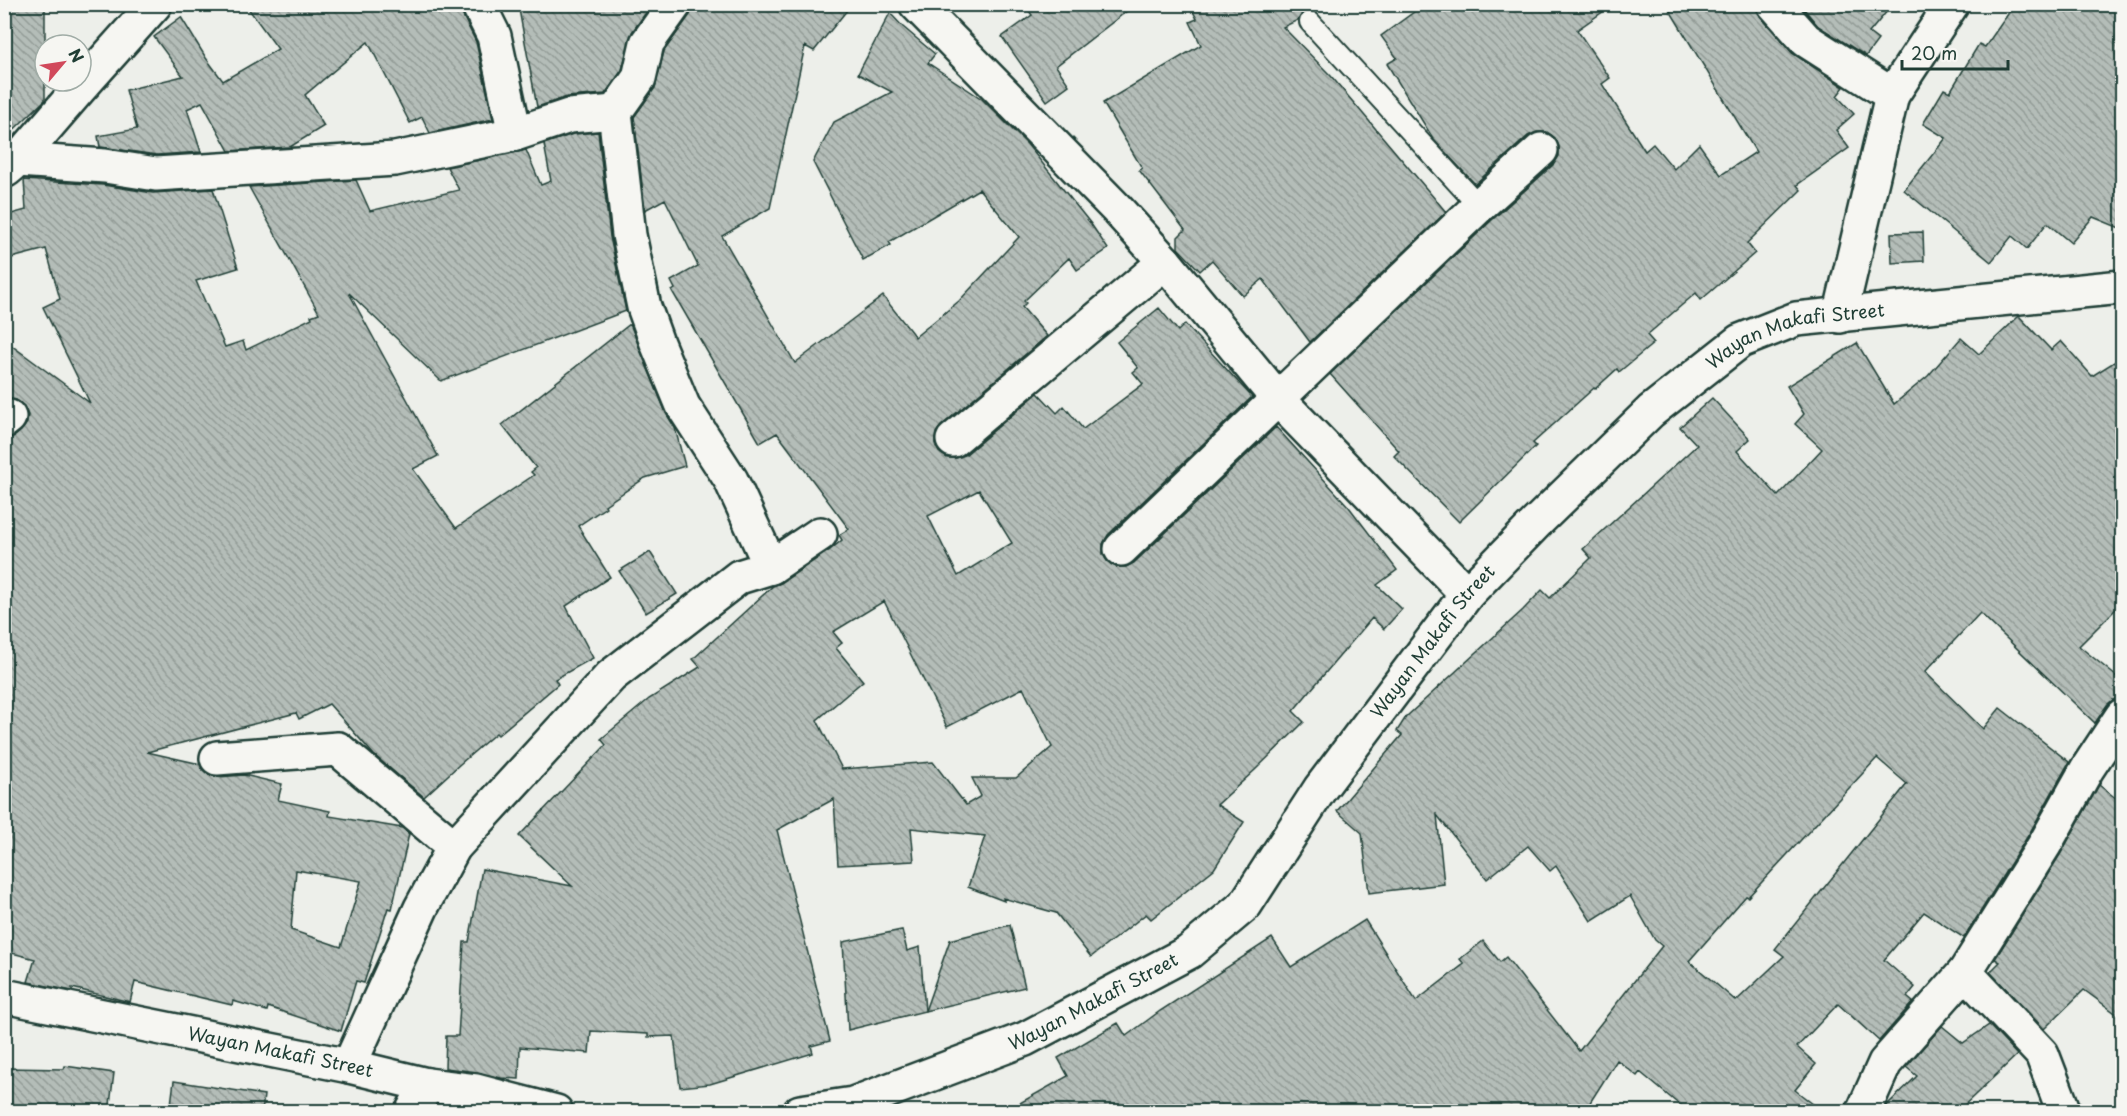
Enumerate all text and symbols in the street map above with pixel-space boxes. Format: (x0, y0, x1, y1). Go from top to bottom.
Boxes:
north arrow (33, 33, 93, 93)
scale bar (1902, 33, 2008, 71)
text: 20 m (1911, 39, 1957, 66)
text: N (63, 44, 91, 67)
street label: Wayan Makafi Street (1700, 295, 1886, 375)
street label: Wayan Makafi Street (1363, 558, 1501, 723)
street label: Wayan Makafi Street (1004, 945, 1182, 1056)
street label: Wayan Makafi Street (186, 1019, 376, 1083)

